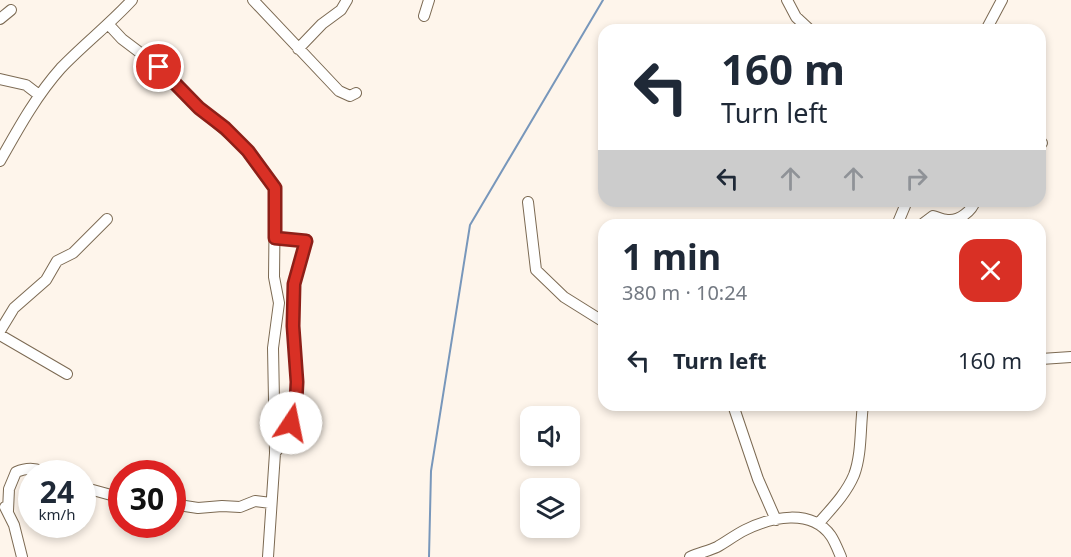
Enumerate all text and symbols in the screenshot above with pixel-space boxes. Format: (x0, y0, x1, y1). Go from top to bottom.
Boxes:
text: 160 m (721, 40, 845, 97)
pin (133, 41, 184, 92)
icon: left (622, 48, 700, 126)
icon: arrive (142, 50, 175, 83)
text: Turn left (721, 94, 827, 131)
icon: left (711, 162, 744, 195)
icon: ahead (774, 162, 807, 195)
icon: ahead (837, 162, 870, 195)
icon: right (900, 162, 933, 195)
text: 1 min (622, 232, 721, 281)
button: close (959, 239, 1022, 302)
text: 380 m · 10:24 (622, 279, 747, 306)
icon: left (622, 344, 655, 377)
text: Turn left (673, 345, 767, 375)
text: 160 m (958, 345, 1022, 375)
position arrow (259, 391, 323, 455)
map controls (520, 406, 580, 538)
button: sound (520, 406, 580, 466)
speed limit sign: 30 (108, 460, 186, 538)
text: 24 (40, 471, 74, 512)
button: layers (520, 478, 580, 538)
text: km/h (39, 504, 75, 524)

